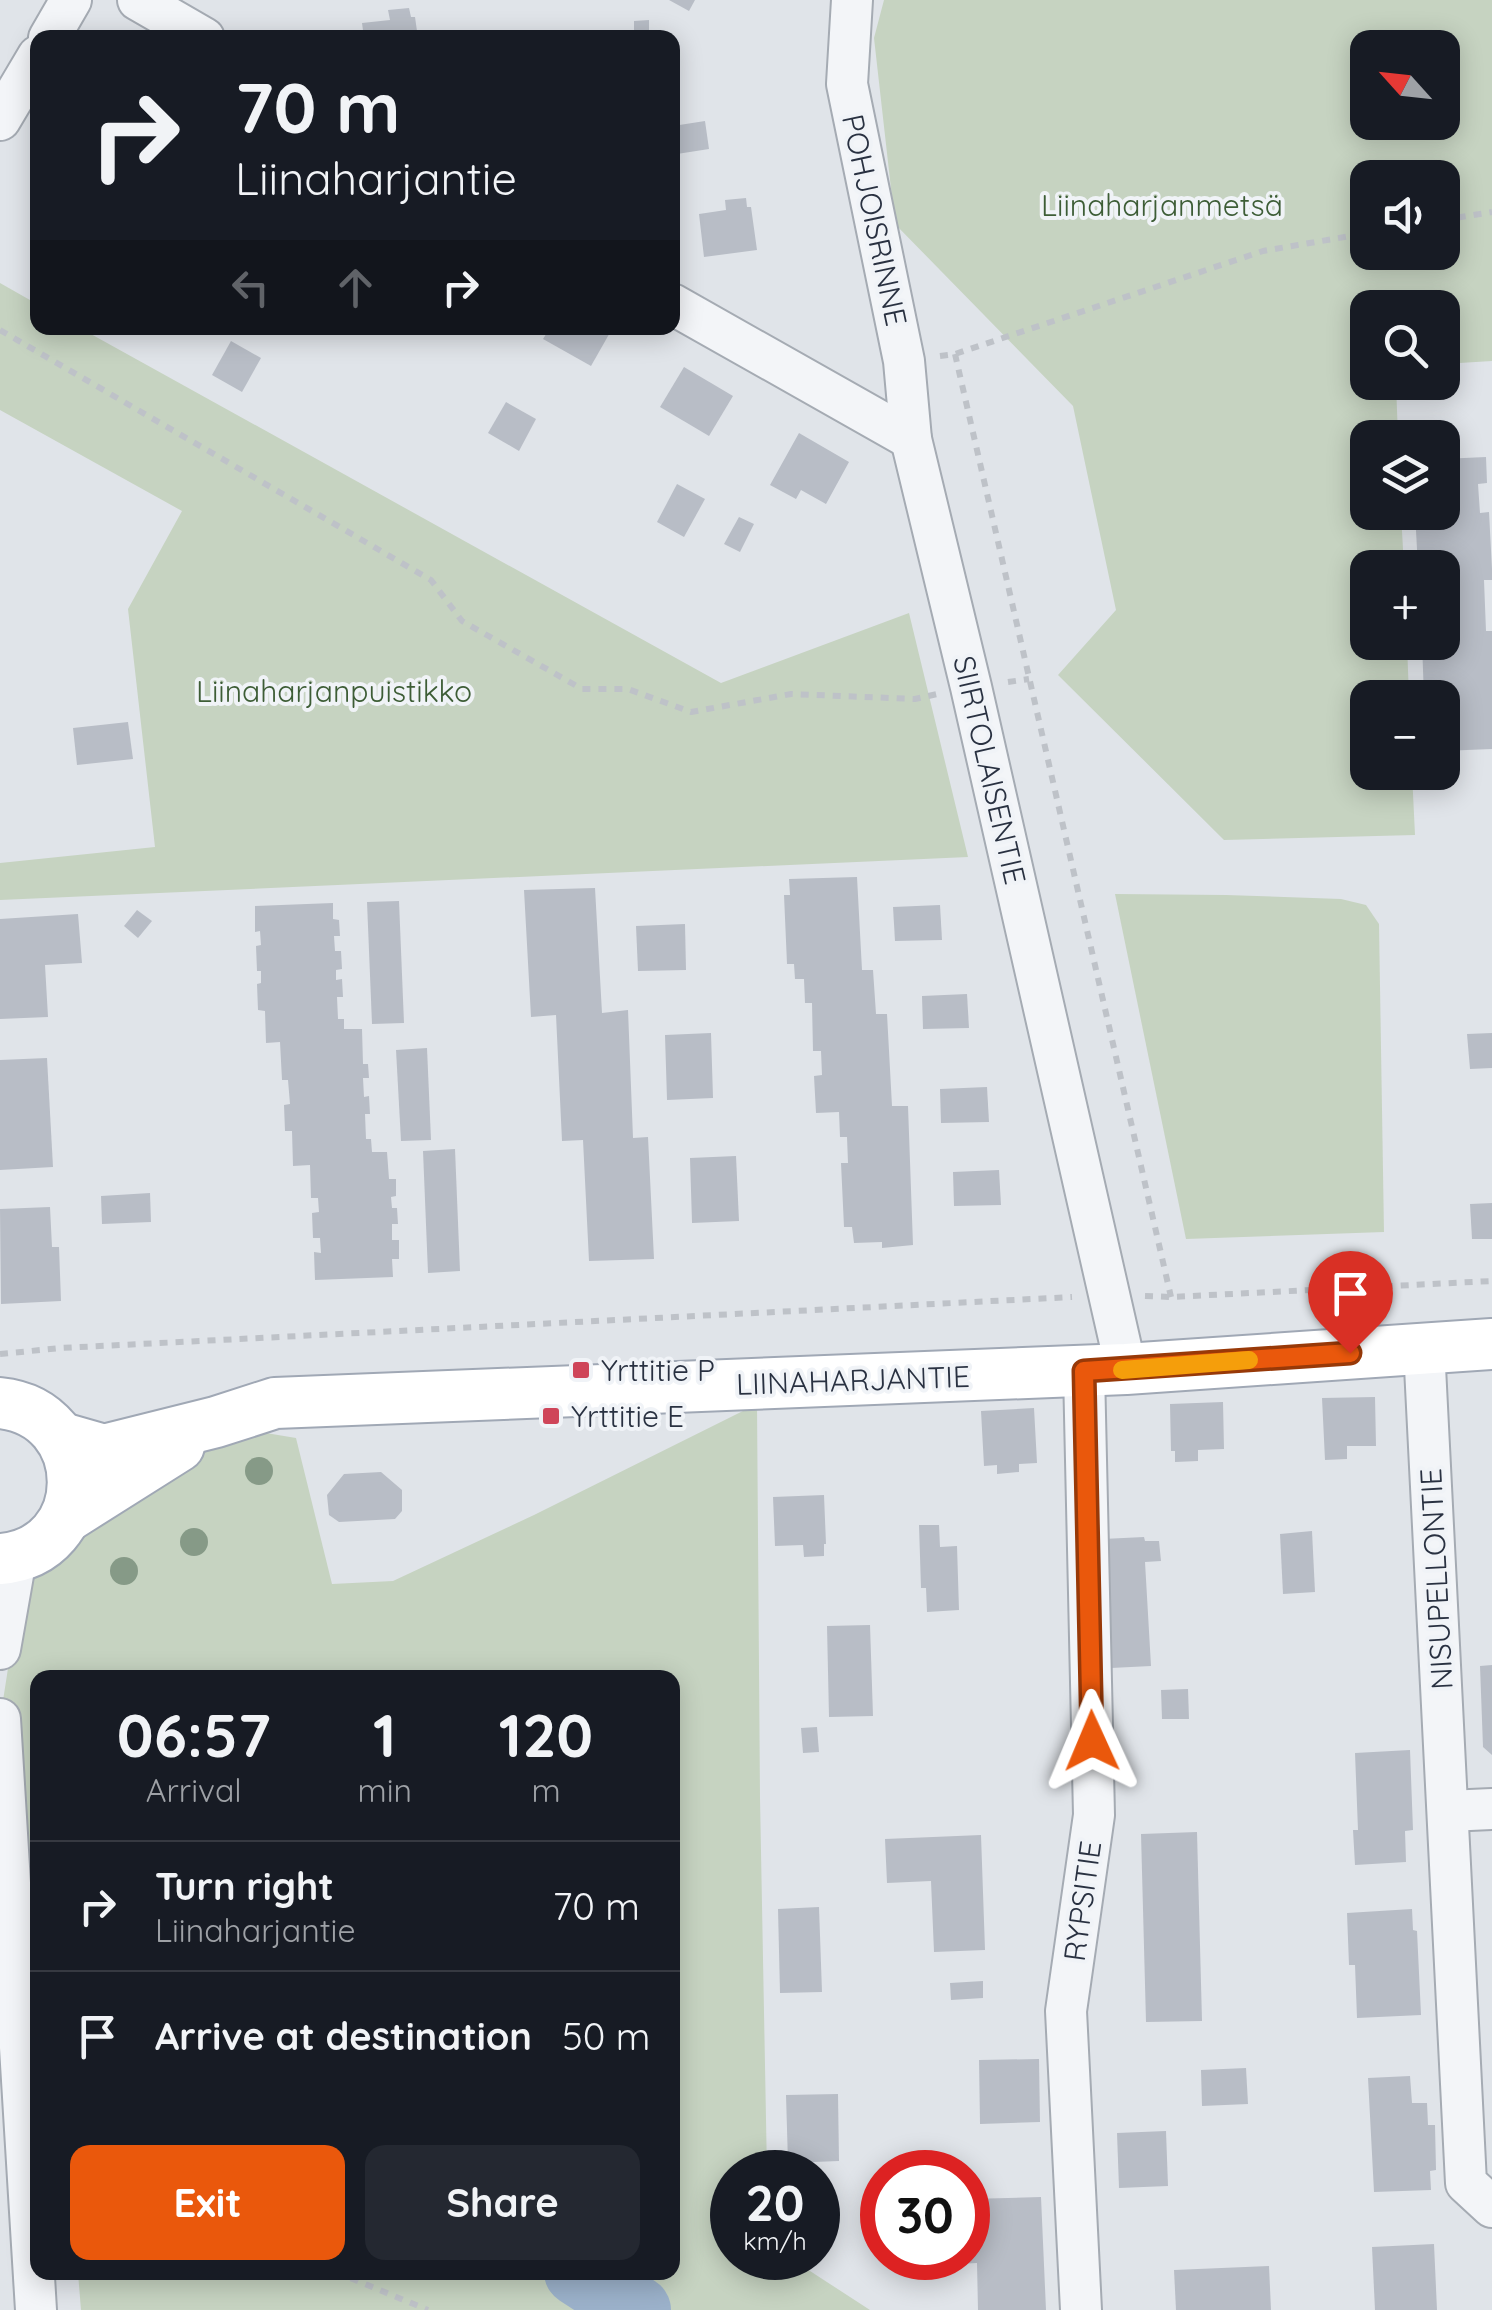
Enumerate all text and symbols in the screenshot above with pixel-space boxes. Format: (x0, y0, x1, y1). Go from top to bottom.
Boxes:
north arrow (1350, 30, 1460, 140)
map controls (1350, 30, 1460, 790)
text: 70 m (235, 63, 401, 151)
icon: right (70, 70, 200, 200)
street label: POHJOISRINNE (834, 111, 916, 329)
text: Liinaharjantie (235, 150, 517, 206)
button: sound (1350, 160, 1460, 270)
park label: Liinaharjanmetsä (1041, 186, 1283, 224)
icon: left (223, 260, 278, 315)
icon: ahead (328, 260, 383, 315)
icon: right (433, 260, 488, 315)
button: search (1350, 290, 1460, 400)
button: layers (1350, 420, 1460, 530)
button: + (1350, 550, 1460, 660)
street label: SIIRTOLAISENTIE (945, 652, 1035, 888)
park label: Liinaharjanpuistikko (196, 672, 472, 710)
button: − (1350, 680, 1460, 790)
pin (1308, 1251, 1393, 1354)
icon: arrive (1323, 1266, 1378, 1321)
place label: Yrttitie P (601, 1351, 715, 1389)
street label: LIINAHARJANTIE (735, 1357, 971, 1403)
marker: Yrttitie P (570, 1359, 592, 1381)
place label: Yrttitie E (571, 1397, 684, 1435)
marker: Yrttitie E (540, 1405, 562, 1427)
street label: NISUPELLONTIE (1411, 1467, 1461, 1691)
position arrow (1040, 1689, 1144, 1793)
text: 06:57 (117, 1697, 271, 1772)
text: 1 (373, 1697, 396, 1772)
text: 120 (499, 1697, 593, 1772)
text: Arrival (146, 1770, 242, 1810)
text: min (358, 1770, 412, 1810)
text: m (531, 1770, 561, 1810)
street label: RYPSITIE (1055, 1838, 1109, 1964)
text: Turn right (155, 1862, 334, 1910)
icon: right (70, 1879, 125, 1934)
text: 70 m (553, 1882, 640, 1930)
text: Liinaharjantie (155, 1910, 355, 1950)
icon: arrive (70, 2009, 125, 2064)
text: Arrive at destination (155, 2012, 532, 2060)
text: 50 m (562, 2012, 650, 2060)
button: Exit (70, 2145, 345, 2260)
button: Share (365, 2145, 640, 2260)
speed limit sign: 30 (860, 2150, 990, 2280)
text: 20 (745, 2171, 805, 2234)
text: km/h (743, 2225, 807, 2256)

